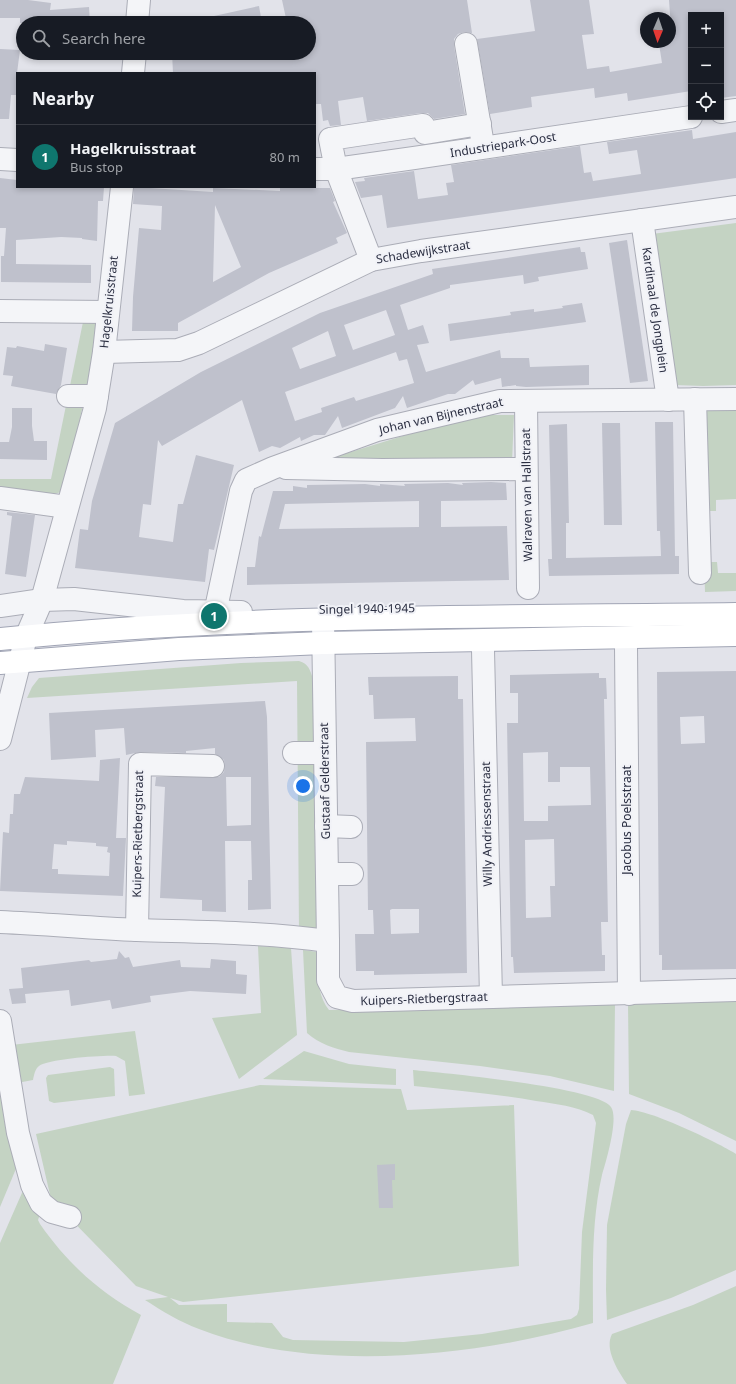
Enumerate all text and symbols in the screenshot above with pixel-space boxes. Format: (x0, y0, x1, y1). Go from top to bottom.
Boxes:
north arrow (640, 12, 676, 48)
map controls (688, 12, 724, 120)
button: + (688, 12, 724, 48)
search box (16, 16, 316, 60)
icon: search (30, 27, 52, 49)
text: Search here (62, 28, 145, 48)
button: − (688, 48, 724, 84)
button: locate (688, 84, 724, 120)
text: Nearby (32, 87, 94, 110)
street label: Industriepark-Oost (449, 128, 558, 161)
text: Hagelkruisstraat (70, 138, 196, 158)
text: 1 (41, 148, 49, 166)
text: 80 m (270, 148, 300, 166)
text: Bus stop (70, 158, 123, 176)
street label: Schadewijkstraat (375, 236, 472, 267)
street label: Kardinaal de Jongplein (638, 246, 673, 374)
street label: Hagelkruisstraat (95, 254, 122, 349)
street label: Johan van Bijnenstraat (376, 393, 505, 438)
street label: Walraven van Hallstraat (517, 428, 536, 562)
street label: Singel 1940-1945 (319, 599, 415, 618)
pin: 1 (201, 601, 227, 631)
street label: Gustaaf Gelderstraat (315, 722, 334, 840)
street label: Willy Andriessenstraat (477, 761, 496, 887)
street label: Jacobus Poelsstraat (618, 765, 635, 876)
street label: Kuipers-Rietbergstraat (128, 770, 147, 898)
your location (293, 776, 313, 796)
street label: Kuipers-Rietbergstraat (360, 988, 489, 1009)

